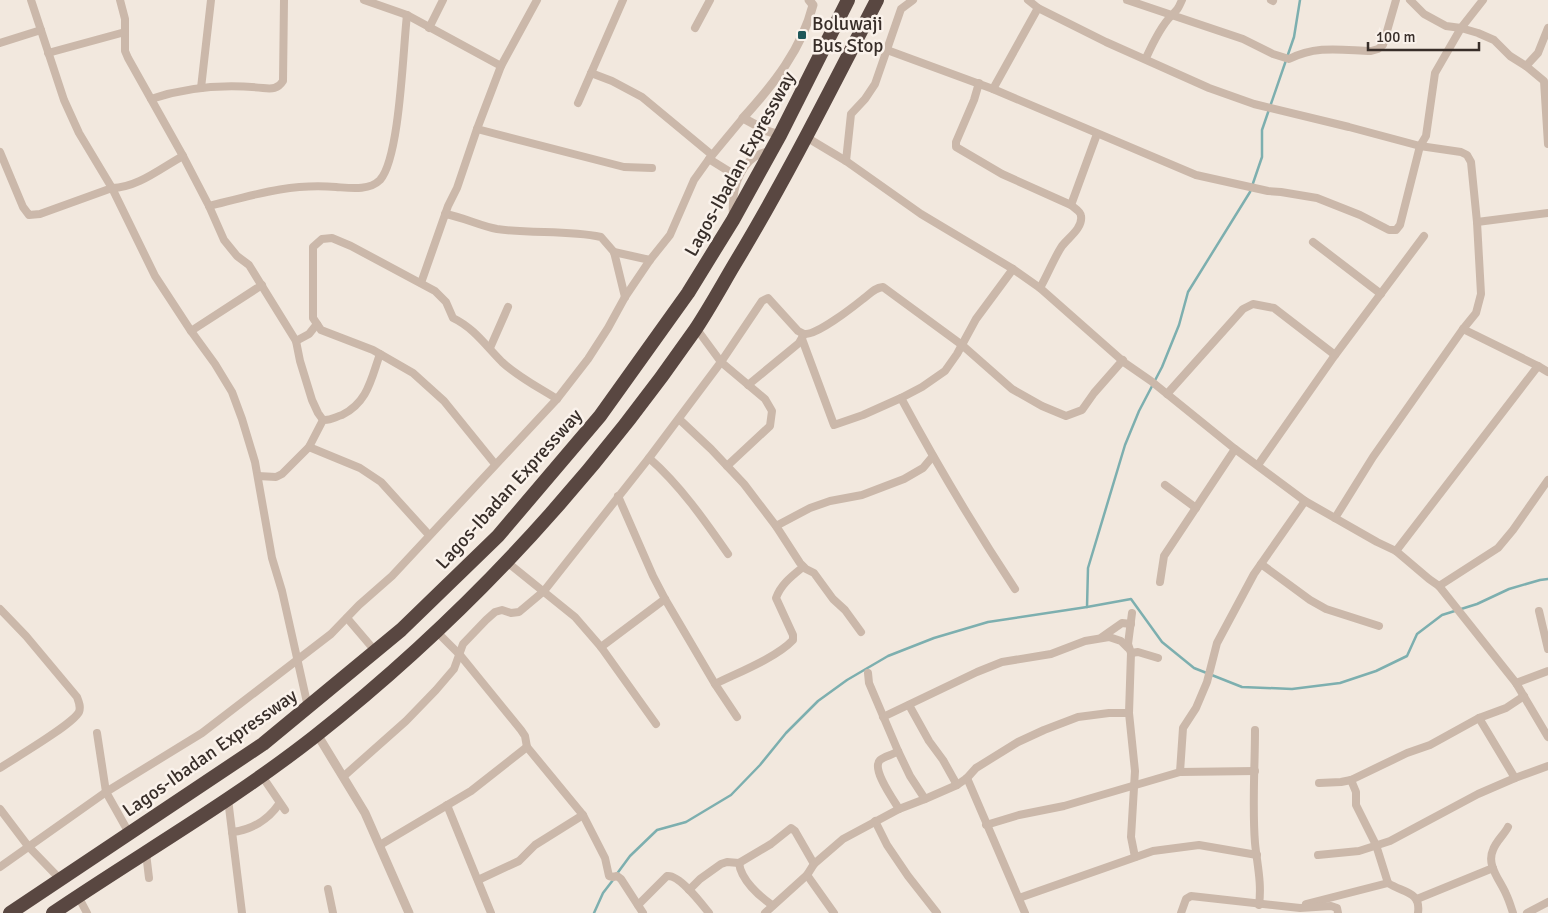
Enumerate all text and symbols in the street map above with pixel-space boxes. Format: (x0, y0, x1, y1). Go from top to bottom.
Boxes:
place label: Boluwaji Bus Stop (812, 12, 883, 58)
scale bar (1368, 20, 1479, 52)
text: 100 m (1376, 28, 1416, 46)
marker: Boluwaji Bus Stop (796, 29, 808, 41)
street label: Lagos-Ibadan Expressway (679, 67, 801, 261)
street label: Lagos-Ibadan Expressway (431, 404, 587, 574)
street label: Lagos-Ibadan Expressway (118, 684, 302, 822)

